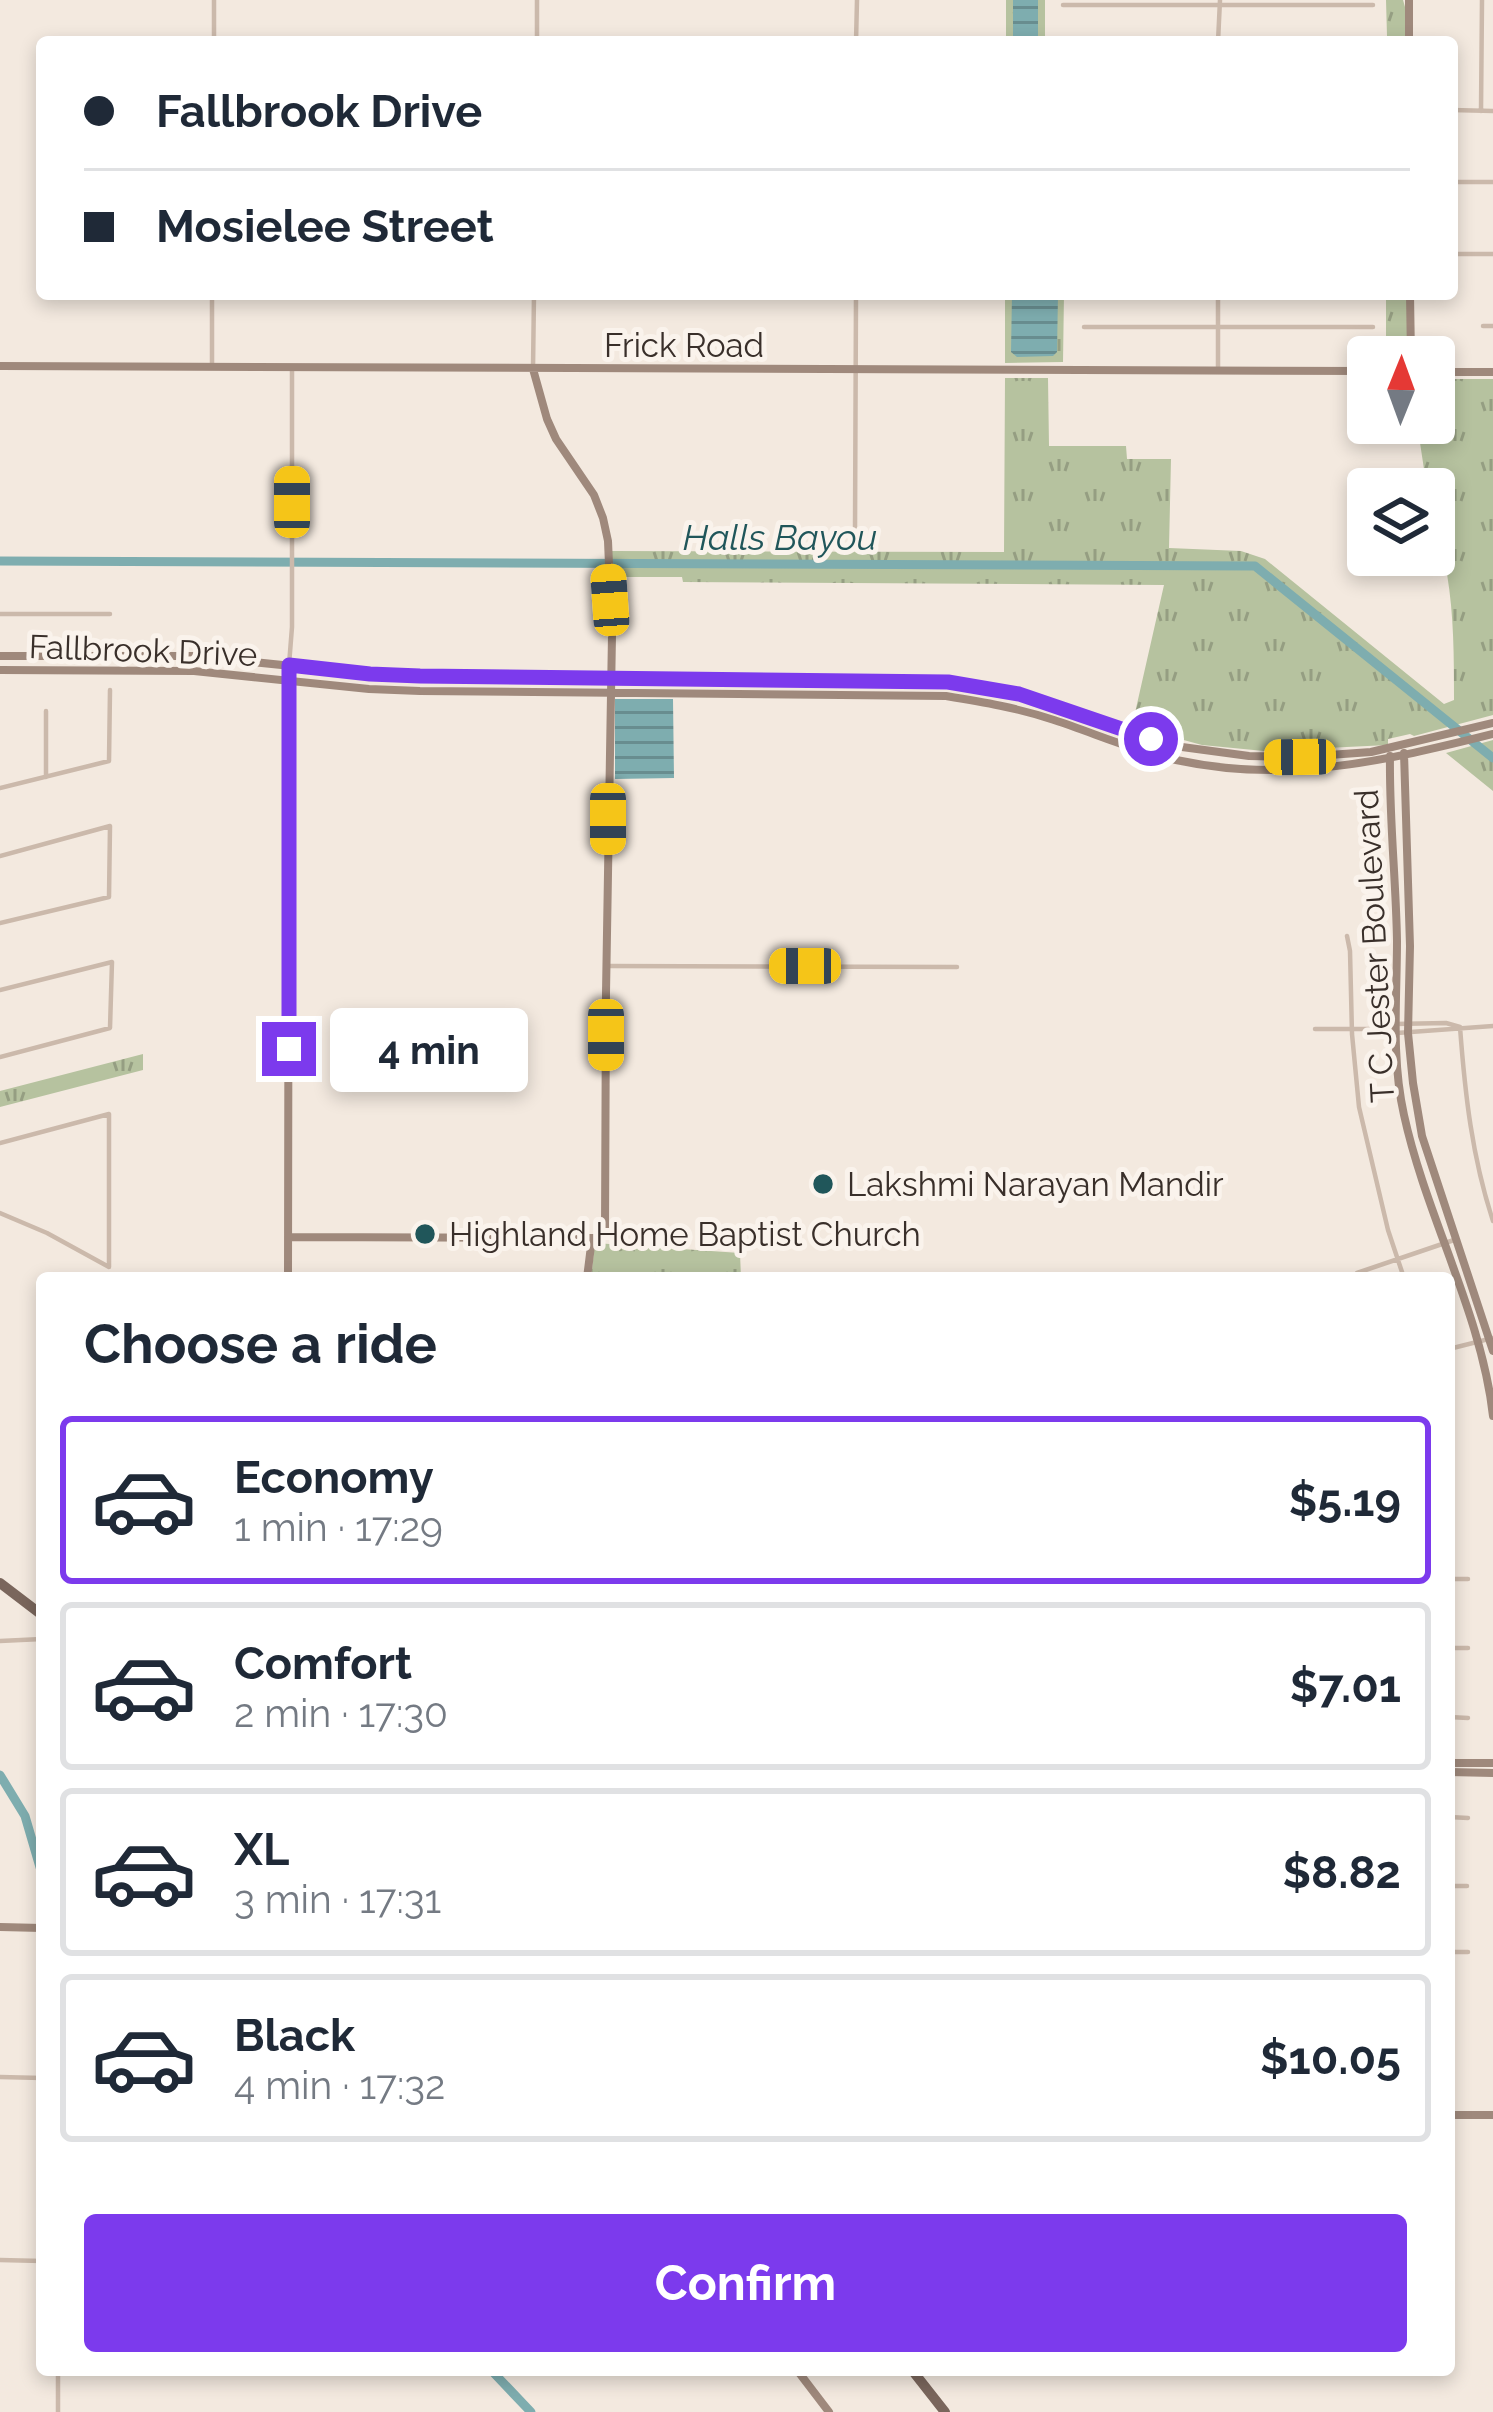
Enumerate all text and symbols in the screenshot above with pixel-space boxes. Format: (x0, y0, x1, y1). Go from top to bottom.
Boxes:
text: Fallbrook Drive (156, 85, 482, 138)
text: Mosielee Street (156, 200, 494, 253)
street label: Frick Road (604, 326, 764, 365)
north arrow (1347, 336, 1455, 444)
map controls (1347, 336, 1455, 576)
car (274, 466, 310, 538)
button: layers (1347, 468, 1455, 576)
water label: Halls Bayou (683, 516, 877, 558)
car (590, 563, 630, 637)
street label: Fallbrook Drive (28, 627, 258, 674)
route start (1124, 712, 1178, 766)
car (1264, 738, 1336, 776)
car (590, 783, 626, 855)
street label: T C Jester Boulevard (1347, 788, 1402, 1104)
car (769, 948, 841, 984)
car (588, 999, 624, 1071)
callout: 4 min (331, 1007, 529, 1091)
route end (262, 1022, 316, 1076)
text: 4 min (378, 1027, 480, 1073)
place label: Lakshmi Narayan Mandir (847, 1165, 1224, 1204)
marker: Lakshmi Narayan Mandir (810, 1171, 836, 1197)
place label: Highland Home Baptist Church (449, 1215, 921, 1254)
marker: Highland Home Baptist Church (412, 1221, 438, 1247)
text: Choose a ride (84, 1312, 437, 1376)
icon: car (90, 1446, 198, 1554)
text: Economy (234, 1451, 434, 1504)
text: $5.19 (1289, 1474, 1401, 1527)
text: 1 min · 17:29 (234, 1504, 443, 1550)
icon: car (90, 1632, 198, 1740)
text: Comfort (234, 1637, 412, 1690)
text: $7.01 (1290, 1660, 1401, 1713)
text: 2 min · 17:30 (234, 1690, 448, 1736)
icon: car (90, 1818, 198, 1926)
text: XL (234, 1823, 289, 1876)
text: $8.82 (1283, 1846, 1401, 1899)
text: 3 min · 17:31 (234, 1876, 441, 1922)
icon: car (90, 2004, 198, 2112)
text: Black (234, 2009, 355, 2062)
text: $10.05 (1260, 2032, 1401, 2085)
text: 4 min · 17:32 (234, 2062, 445, 2108)
button: Confirm (84, 2214, 1407, 2352)

